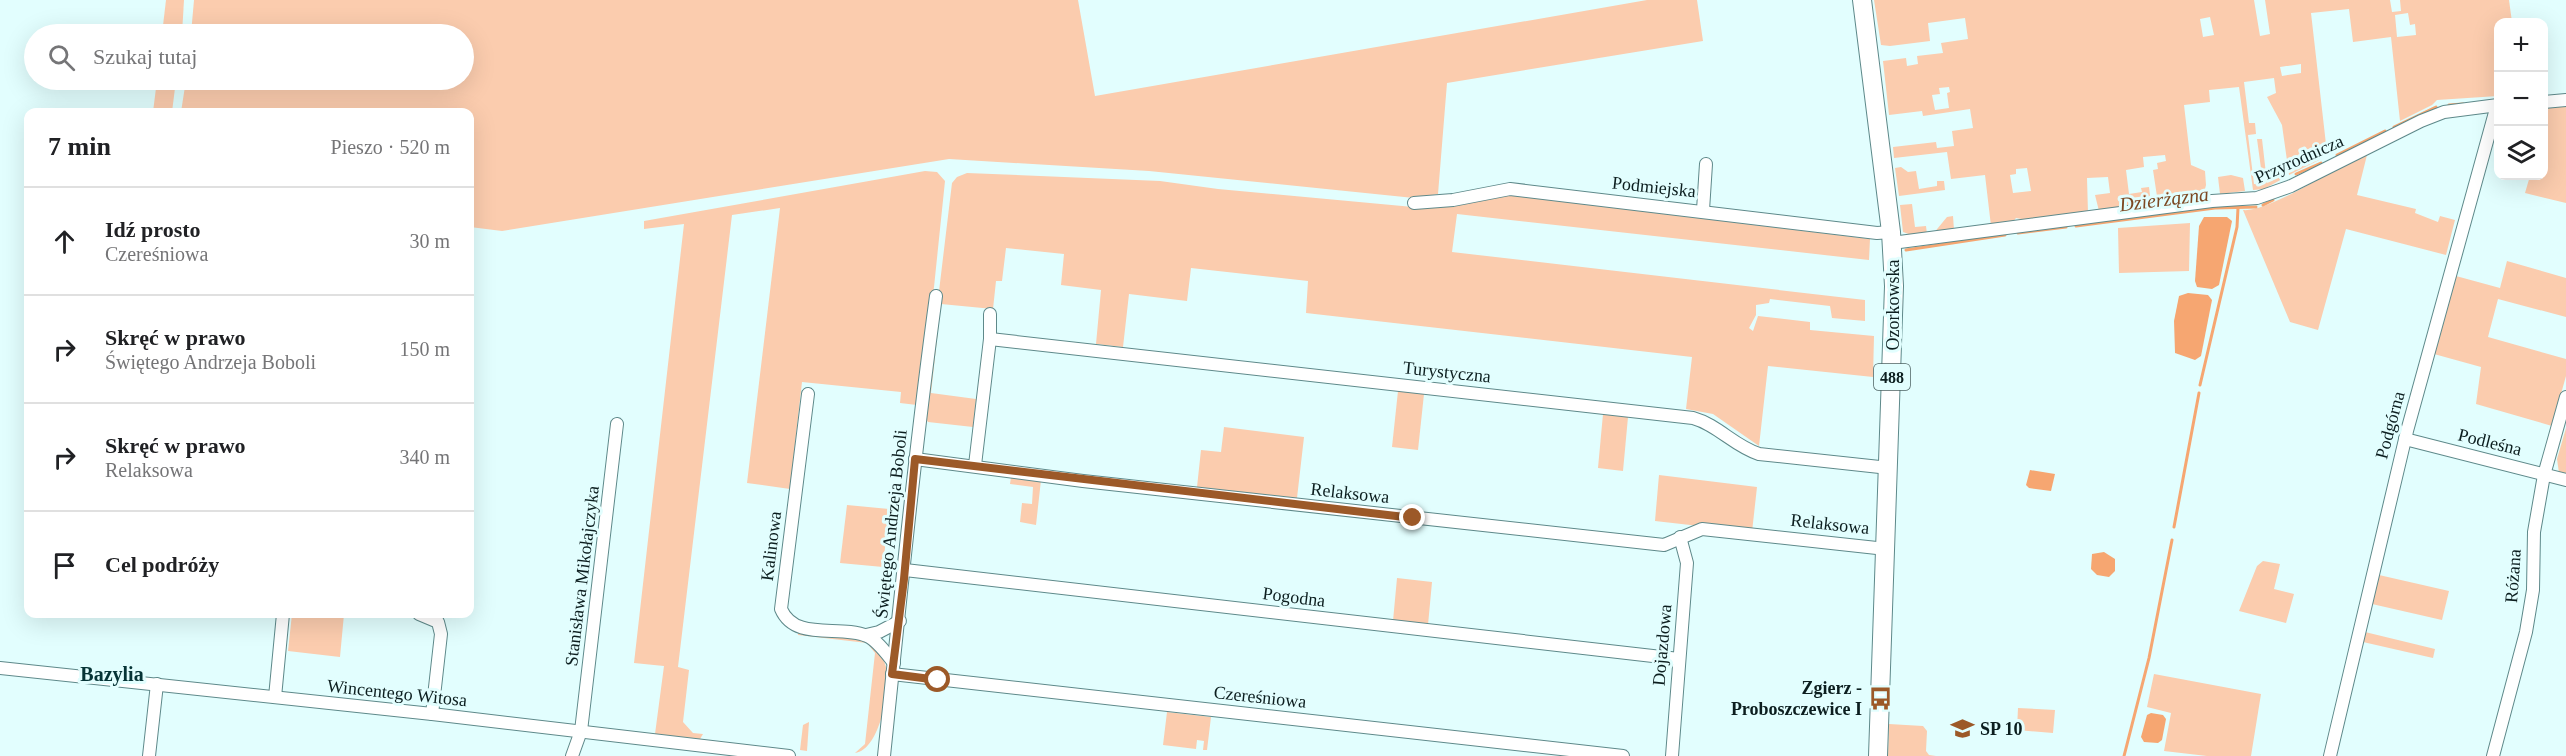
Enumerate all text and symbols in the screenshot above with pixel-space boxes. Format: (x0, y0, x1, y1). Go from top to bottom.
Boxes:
map controls (2494, 18, 2548, 180)
button: + (2494, 18, 2548, 72)
search box (24, 24, 474, 90)
icon: search (45, 41, 78, 74)
text: Szukaj tutaj (93, 44, 197, 69)
button: − (2494, 72, 2548, 126)
button: layers (2494, 126, 2548, 180)
street label: Przyrodnicza (2252, 131, 2346, 187)
text: 7 min (48, 132, 111, 161)
text: Pieszo · 520 m (331, 136, 450, 158)
street label: Podmiejska (1611, 173, 1697, 201)
water label: Dzierżązna (2117, 183, 2210, 217)
text: Idź prosto (105, 217, 201, 242)
icon: ahead (48, 225, 81, 258)
text: 30 m (409, 230, 450, 252)
text: Czereśniowa (105, 243, 208, 265)
street label: Ozorkowska (1883, 260, 1903, 350)
text: Skręć w prawo (105, 325, 246, 350)
icon: right (48, 333, 81, 366)
text: 150 m (399, 338, 450, 360)
text: Świętego Andrzeja Boboli (105, 351, 316, 373)
street label: Turystyczna (1402, 357, 1492, 387)
road number: 488 (1874, 364, 1910, 390)
street label: Podgórna (2371, 389, 2409, 461)
street label: Podleśna (2456, 424, 2524, 460)
street label: Świętego Andrzeja Boboli (870, 428, 911, 620)
text: Skręć w prawo (105, 433, 246, 458)
icon: right (48, 441, 81, 474)
text: 340 m (399, 446, 450, 468)
text: Relaksowa (105, 459, 193, 481)
street label: Relaksowa (1310, 479, 1390, 507)
street label: Stanisława Mikołajczyka (561, 485, 603, 667)
route end (1399, 504, 1425, 530)
street label: Kalinowa (757, 510, 785, 582)
street label: Relaksowa (1790, 510, 1870, 538)
street label: Różana (2501, 548, 2525, 604)
icon: arrive (48, 549, 81, 582)
text: Cel podróży (105, 552, 219, 577)
street label: Pogodna (1262, 583, 1326, 611)
street label: Dojazdowa (1648, 603, 1676, 687)
district label: Bazylia (80, 663, 144, 686)
route start (924, 666, 950, 692)
street label: Wincentego Witosa (326, 676, 468, 710)
place label: Zgierz - Proboszczewice I (1731, 678, 1862, 719)
street label: Czereśniowa (1213, 682, 1307, 712)
bus stop icon: Zgierz - Proboszczewice I (1867, 685, 1893, 711)
school or university icon: SP 10 (1949, 716, 1975, 742)
place label: SP 10 (1980, 719, 2023, 739)

